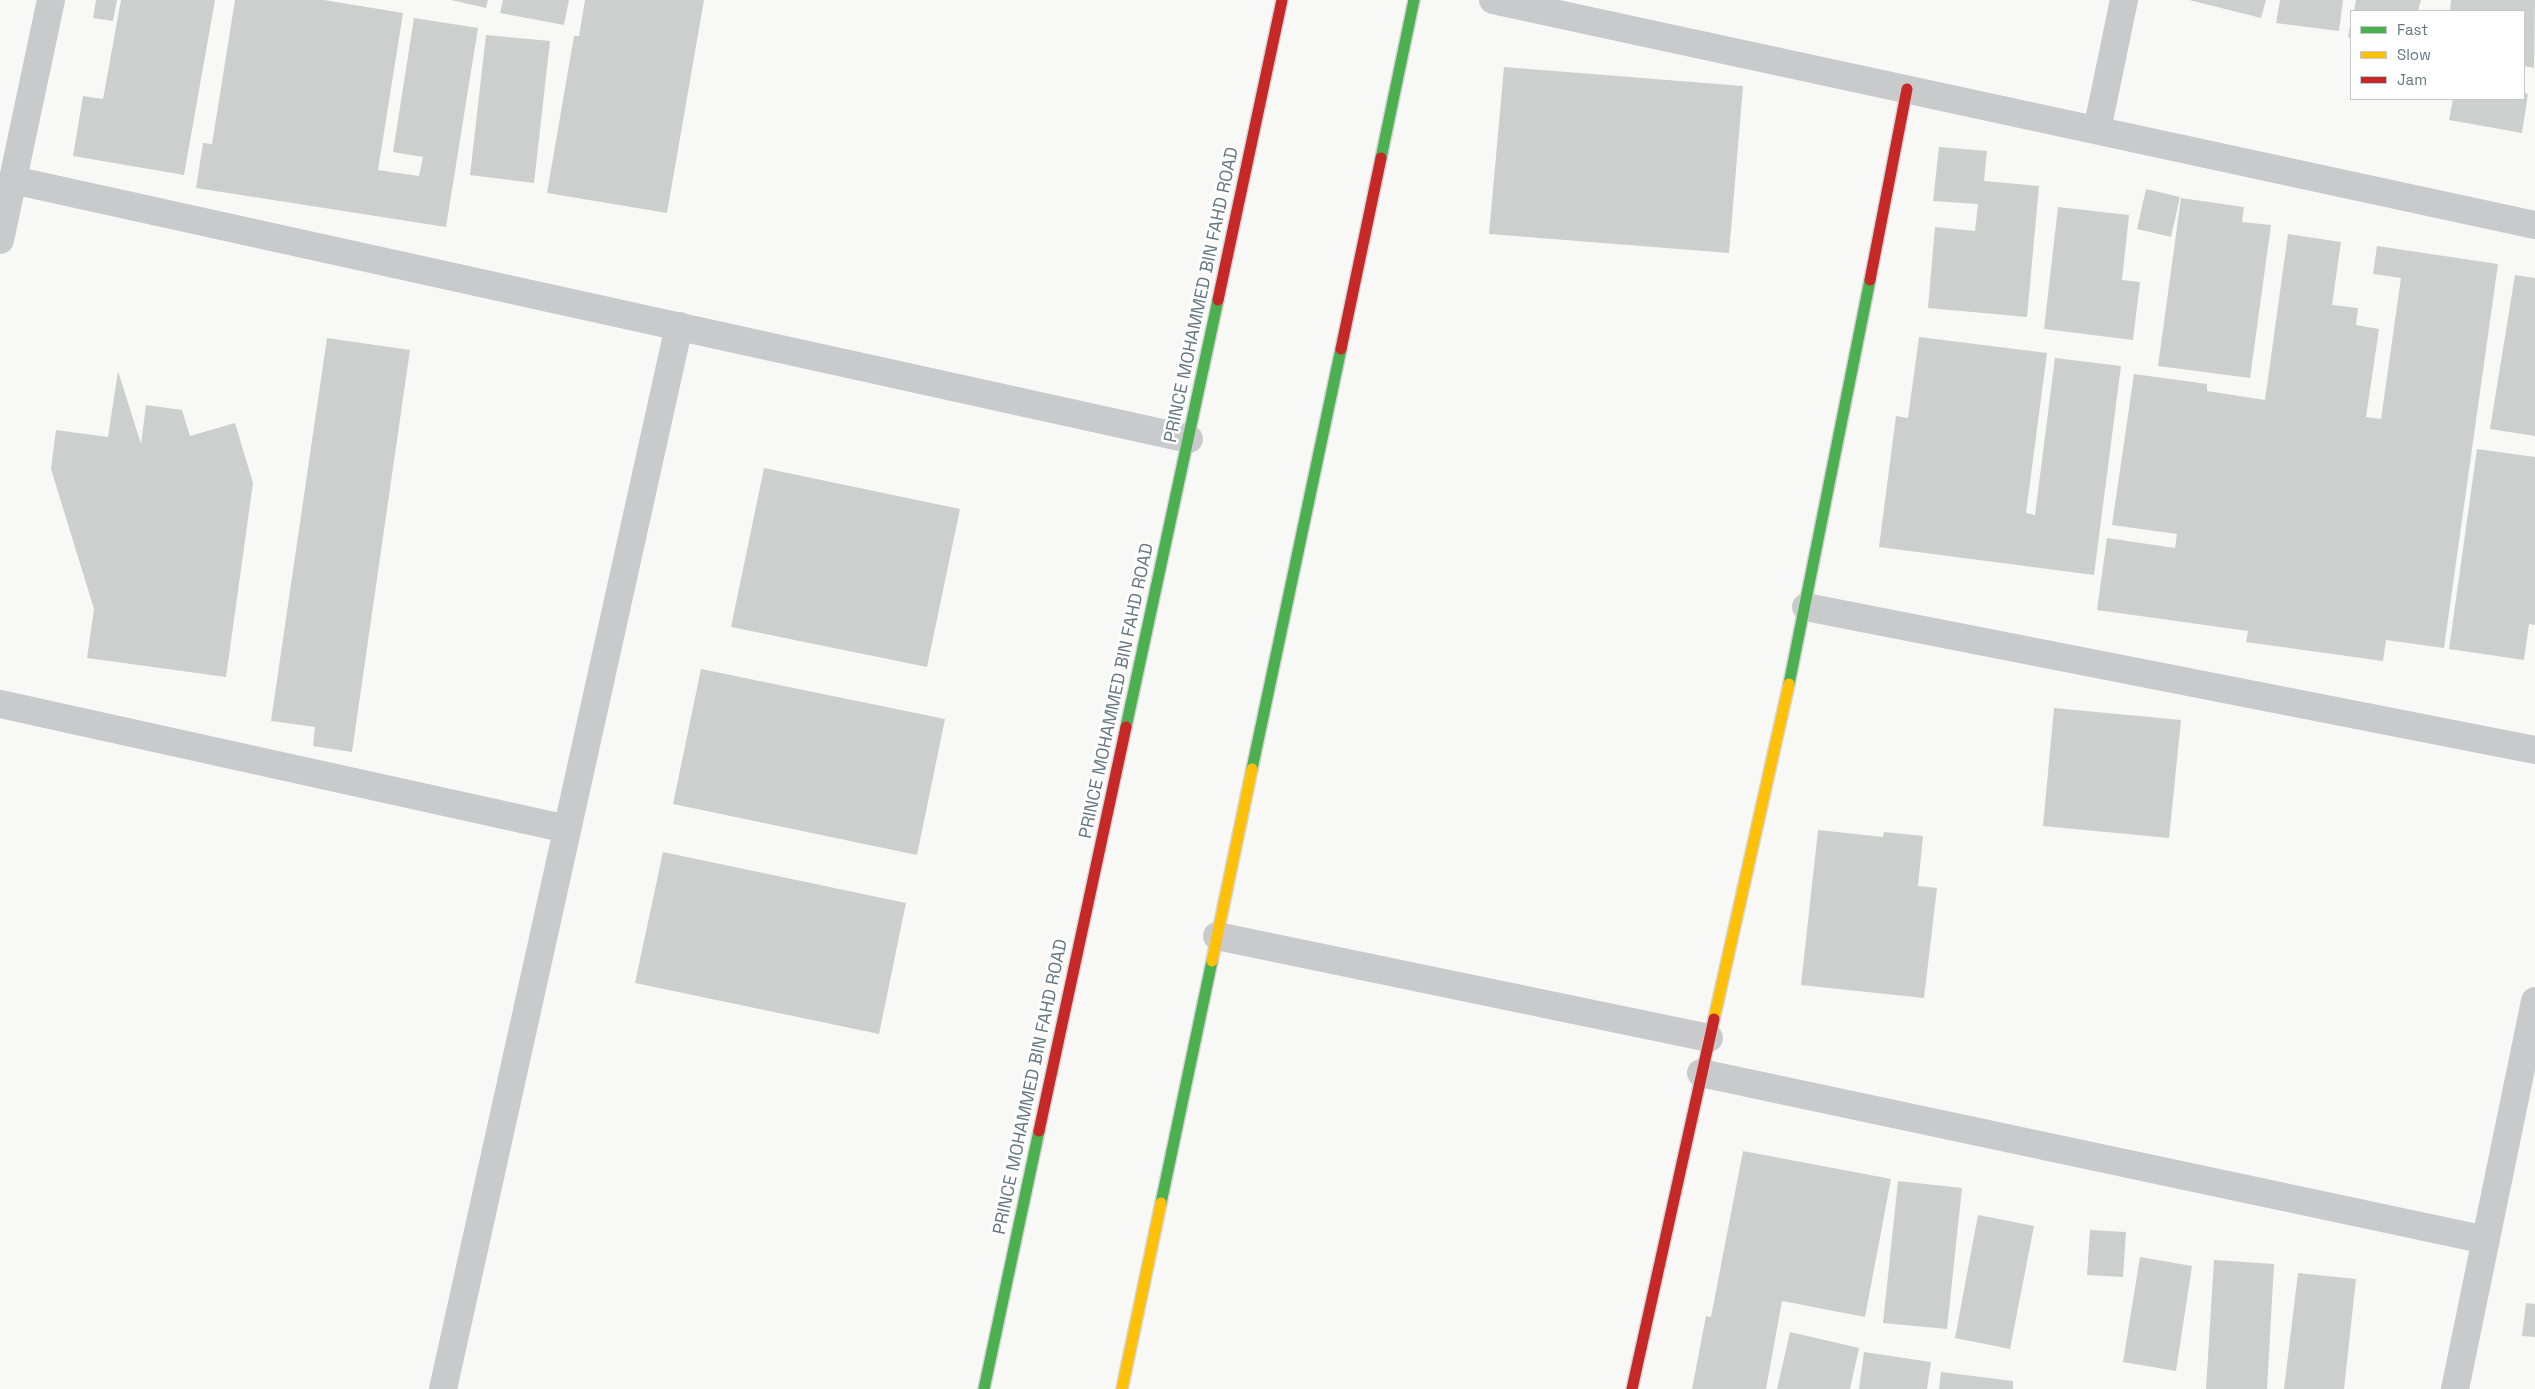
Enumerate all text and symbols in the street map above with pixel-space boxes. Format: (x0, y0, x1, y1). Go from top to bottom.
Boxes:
legend (2350, 10, 2525, 100)
text: Fast (2397, 20, 2428, 39)
text: Slow (2397, 45, 2431, 64)
text: Jam (2397, 70, 2427, 89)
street label: PRINCE MOHAMMED BIN FAHD ROAD (1160, 145, 1244, 445)
street label: PRINCE MOHAMMED BIN FAHD ROAD (1075, 541, 1159, 841)
street label: PRINCE MOHAMMED BIN FAHD ROAD (989, 937, 1073, 1237)

